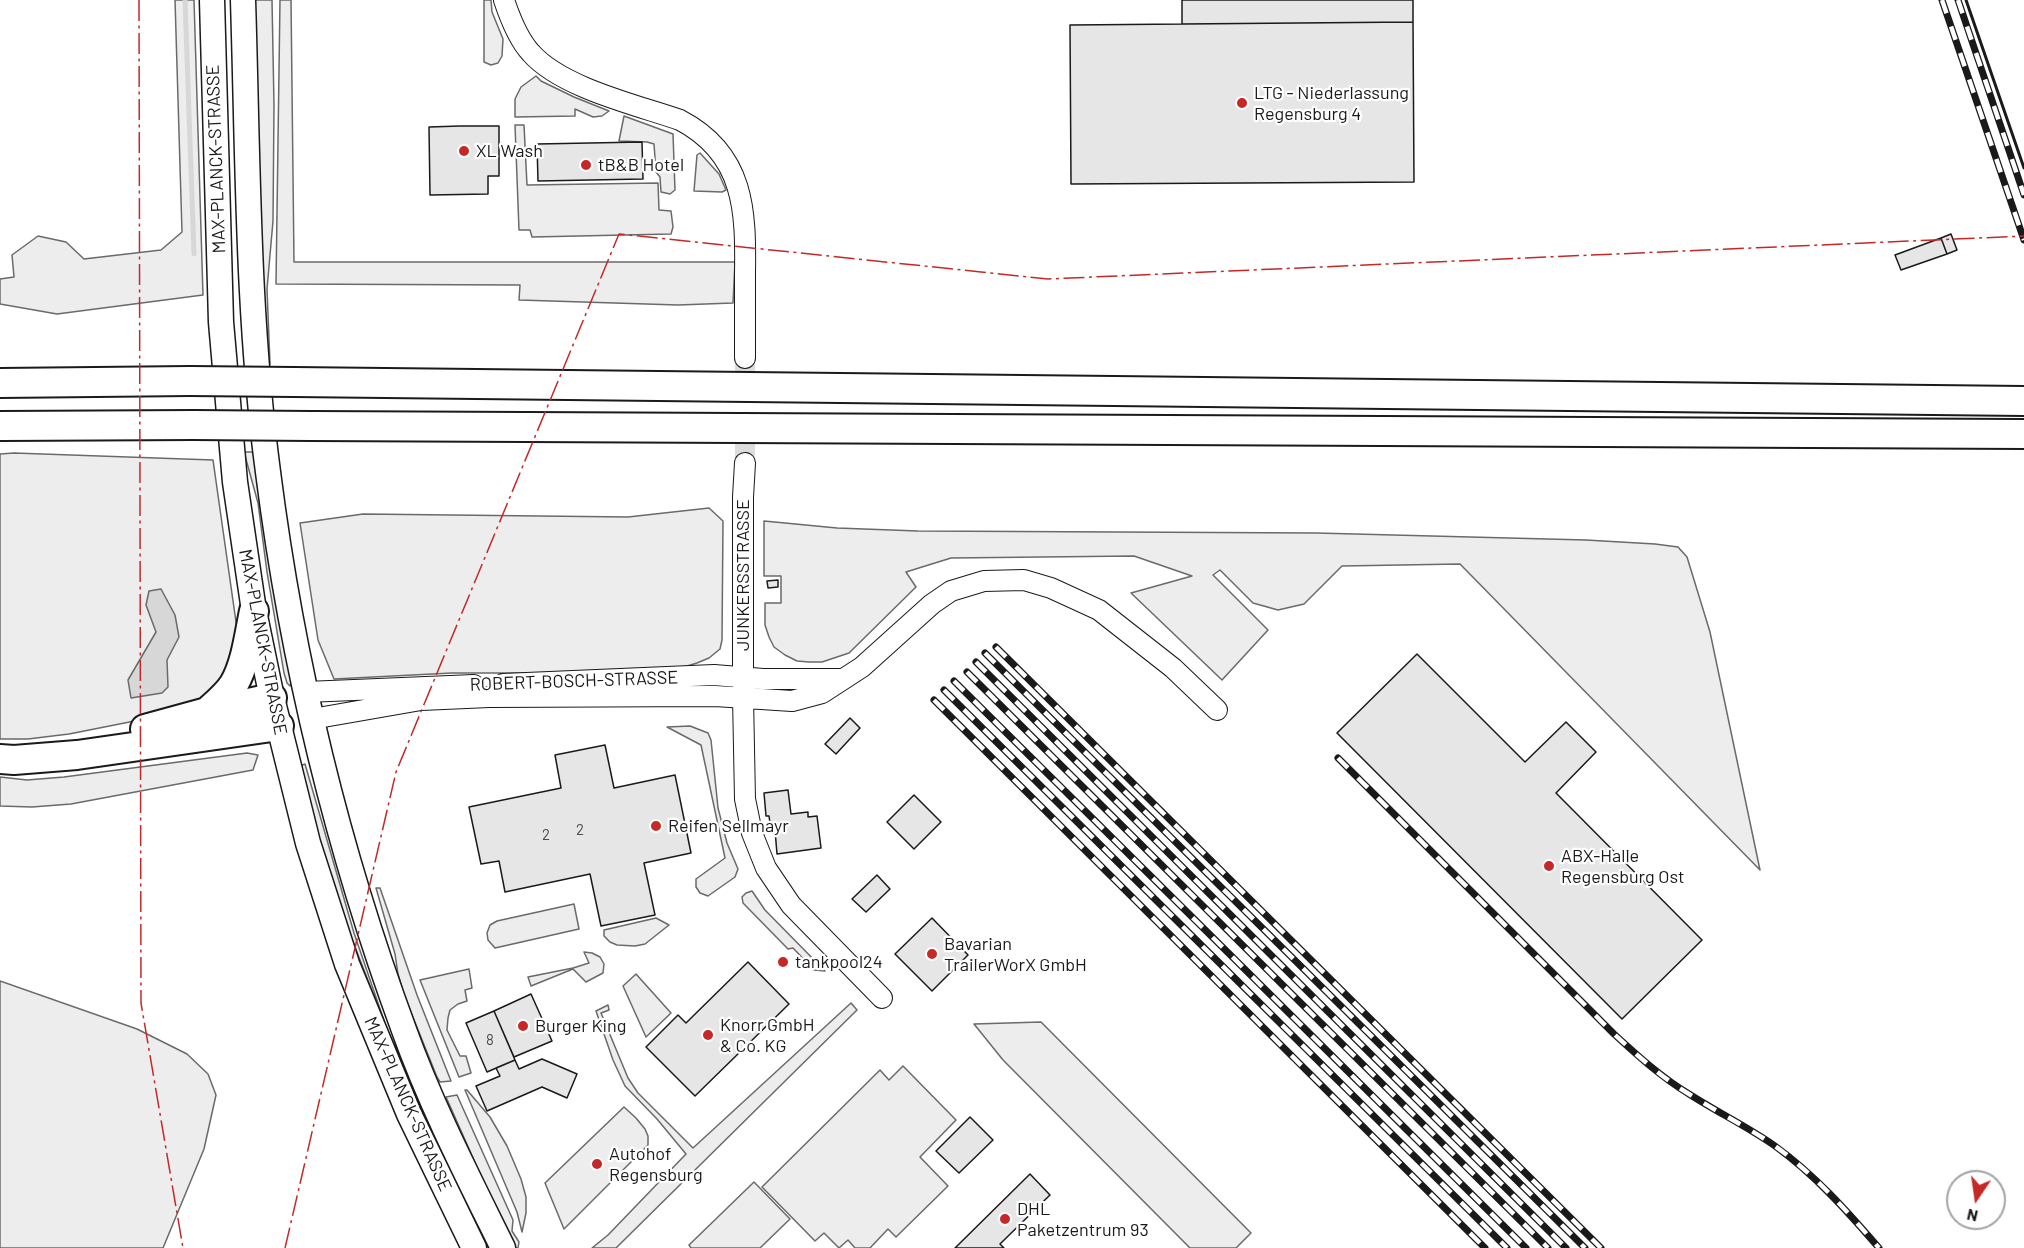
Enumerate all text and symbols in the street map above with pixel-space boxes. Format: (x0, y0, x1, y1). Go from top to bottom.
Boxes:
street label: MAX-PLANCK-STRASSE (202, 64, 230, 254)
place label: LTG - Niederlassung Regensburg 4 (1254, 82, 1409, 124)
marker: LTG - Niederlassung Regensburg 4 (1235, 96, 1249, 110)
place label: XL Wash (476, 140, 543, 162)
marker: XL Wash (457, 144, 471, 158)
place label: tB&B Hotel (598, 154, 684, 176)
marker: tB&B Hotel (579, 158, 593, 172)
street label: JUNKERSSTRASSE (732, 499, 754, 651)
street label: MAX-PLANCK-STRASSE (234, 547, 292, 737)
street label: ROBERT-BOSCH-STRASSE (469, 667, 679, 695)
place label: Reifen Sellmayr (668, 815, 789, 837)
marker: Reifen Sellmayr (649, 819, 663, 833)
house number: 2 (576, 821, 584, 839)
house number: 2 (542, 826, 550, 844)
place label: ABX-Halle Regensburg Ost (1561, 845, 1685, 888)
marker: ABX-Halle Regensburg Ost (1542, 859, 1556, 873)
place label: Bavarian TrailerWorX GmbH (944, 933, 1087, 976)
marker: Bavarian TrailerWorX GmbH (925, 947, 939, 961)
place label: tankpool24 (795, 951, 883, 973)
marker: tankpool24 (776, 955, 790, 969)
street label: MAX-PLANCK-STRASSE (360, 1013, 456, 1195)
place label: Knorr GmbH & Co. KG (720, 1014, 815, 1056)
place label: Burger King (535, 1015, 626, 1037)
marker: Burger King (516, 1019, 530, 1033)
marker: Knorr GmbH & Co. KG (701, 1028, 715, 1042)
house number: 8 (486, 1031, 494, 1049)
place label: Autohof Regensburg (609, 1143, 703, 1186)
marker: Autohof Regensburg (590, 1157, 604, 1171)
north arrow (1946, 1170, 2006, 1230)
place label: DHL Paketzentrum 93 (1017, 1198, 1149, 1240)
text: N (1965, 1206, 1980, 1227)
marker: DHL Paketzentrum 93 (998, 1212, 1012, 1226)

